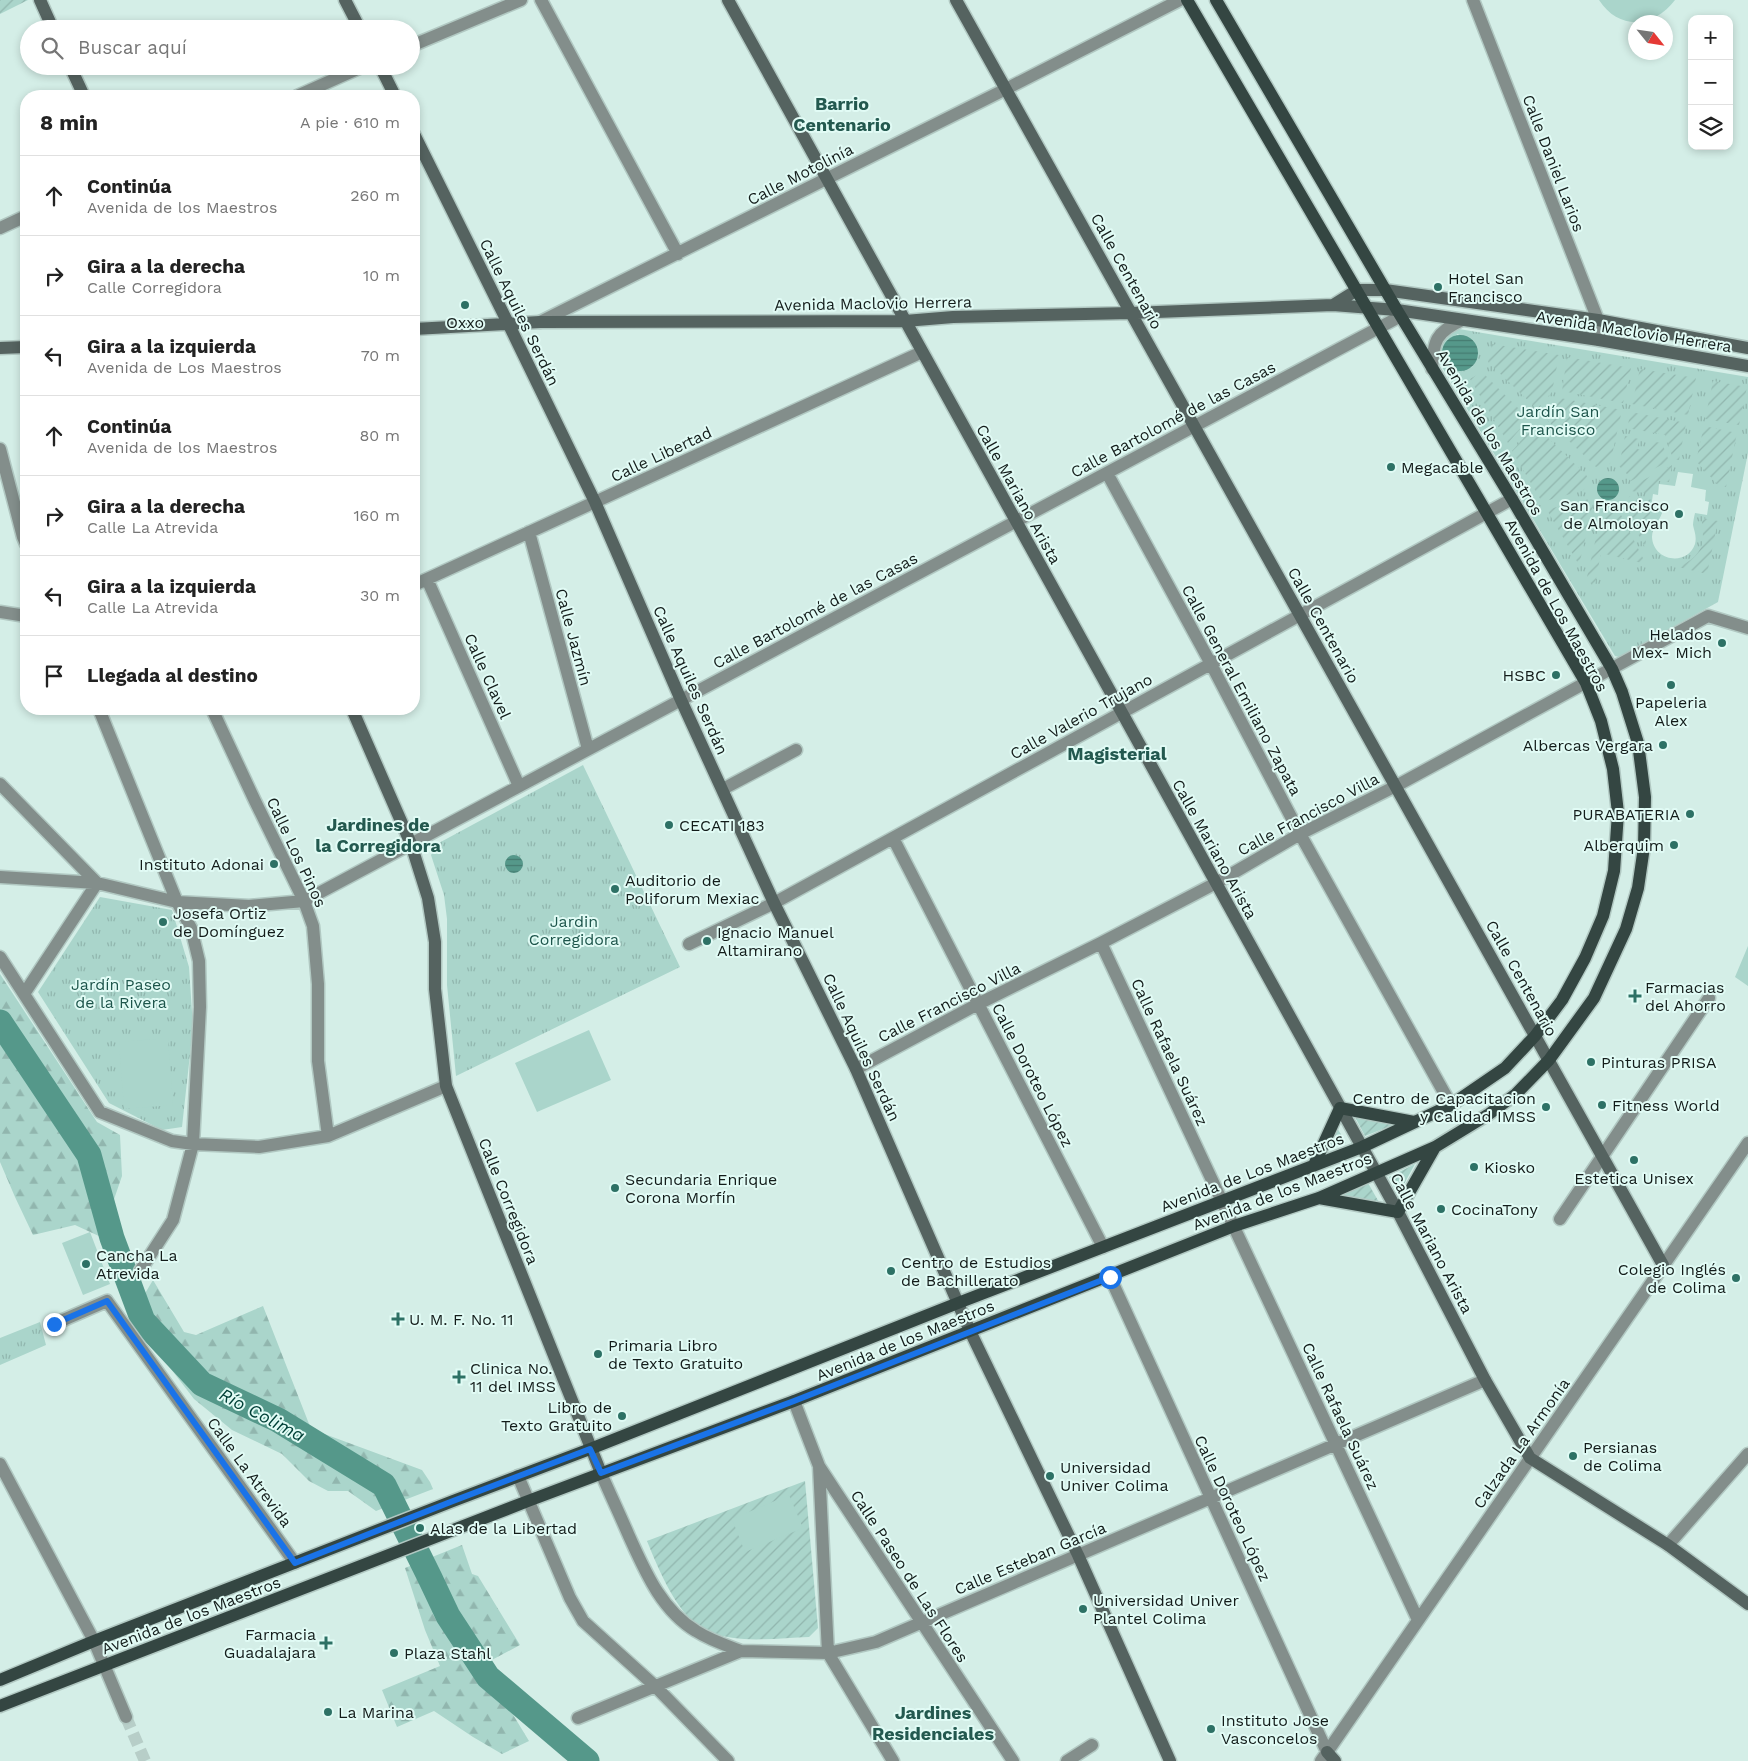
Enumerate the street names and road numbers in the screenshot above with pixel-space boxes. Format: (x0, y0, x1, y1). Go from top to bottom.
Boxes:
street label: Calle Daniel Larios (1519, 92, 1589, 235)
street label: Calle Motolinía (744, 140, 856, 209)
street label: Calle Centenario (1087, 210, 1166, 333)
street label: Calle Aquiles Serdán (476, 236, 563, 389)
street label: Avenida Maclovio Herrera (774, 292, 972, 315)
street label: Avenida Maclovio Herrera (1535, 307, 1733, 356)
street label: Avenida de los Maestros (1432, 346, 1547, 519)
street label: Calle Bartolomé de las Casas (1068, 357, 1279, 482)
street label: Calle Mariano Arista (972, 421, 1065, 567)
street label: Calle Libertad (608, 423, 715, 486)
street label: Avenida de Los Maestros (1501, 515, 1612, 695)
street label: Calle Bartolomé de las Casas (710, 548, 921, 673)
street label: Calle Centenario (1284, 564, 1363, 687)
street label: Calle General Emiliano Zapata (1178, 582, 1305, 799)
street label: Calle Jazmín (551, 586, 596, 688)
street label: Calle Aquiles Serdán (649, 603, 732, 758)
street label: Calle Clavel (460, 630, 515, 722)
street label: Calle Valerio Trujano (1007, 669, 1156, 763)
street label: Calle Francisco Villa (1234, 769, 1382, 860)
street label: Calle Mariano Arista (1168, 776, 1261, 922)
street label: Calle Los Pinos (263, 794, 330, 910)
street label: Calle Centenario (1482, 917, 1561, 1040)
street label: Calle Francisco Villa (875, 958, 1024, 1047)
street label: Calle Aquiles Serdán (819, 970, 904, 1124)
street label: Calle Rafaela Suárez (1127, 976, 1212, 1129)
street label: Calle Doroteo López (988, 1000, 1077, 1150)
street label: Avenida de Los Maestros (1158, 1129, 1346, 1216)
street label: Calle Corregidora (474, 1135, 543, 1267)
street label: Avenida de los Maestros (1190, 1148, 1374, 1234)
street label: Calle Mariano Arista (1386, 1170, 1477, 1317)
street label: Avenida de los Maestros (813, 1296, 997, 1385)
street label: Calle Rafaela Suárez (1298, 1340, 1383, 1493)
street label: Calzada La Armonía (1469, 1374, 1574, 1512)
street label: Calle La Atrevida (203, 1414, 296, 1531)
street label: Calle Doroteo López (1190, 1432, 1275, 1584)
street label: Calle Paseo de Las Flores (847, 1487, 972, 1666)
street label: Calle Esteban García (952, 1518, 1109, 1599)
street label: Avenida de los Maestros (99, 1572, 283, 1658)

